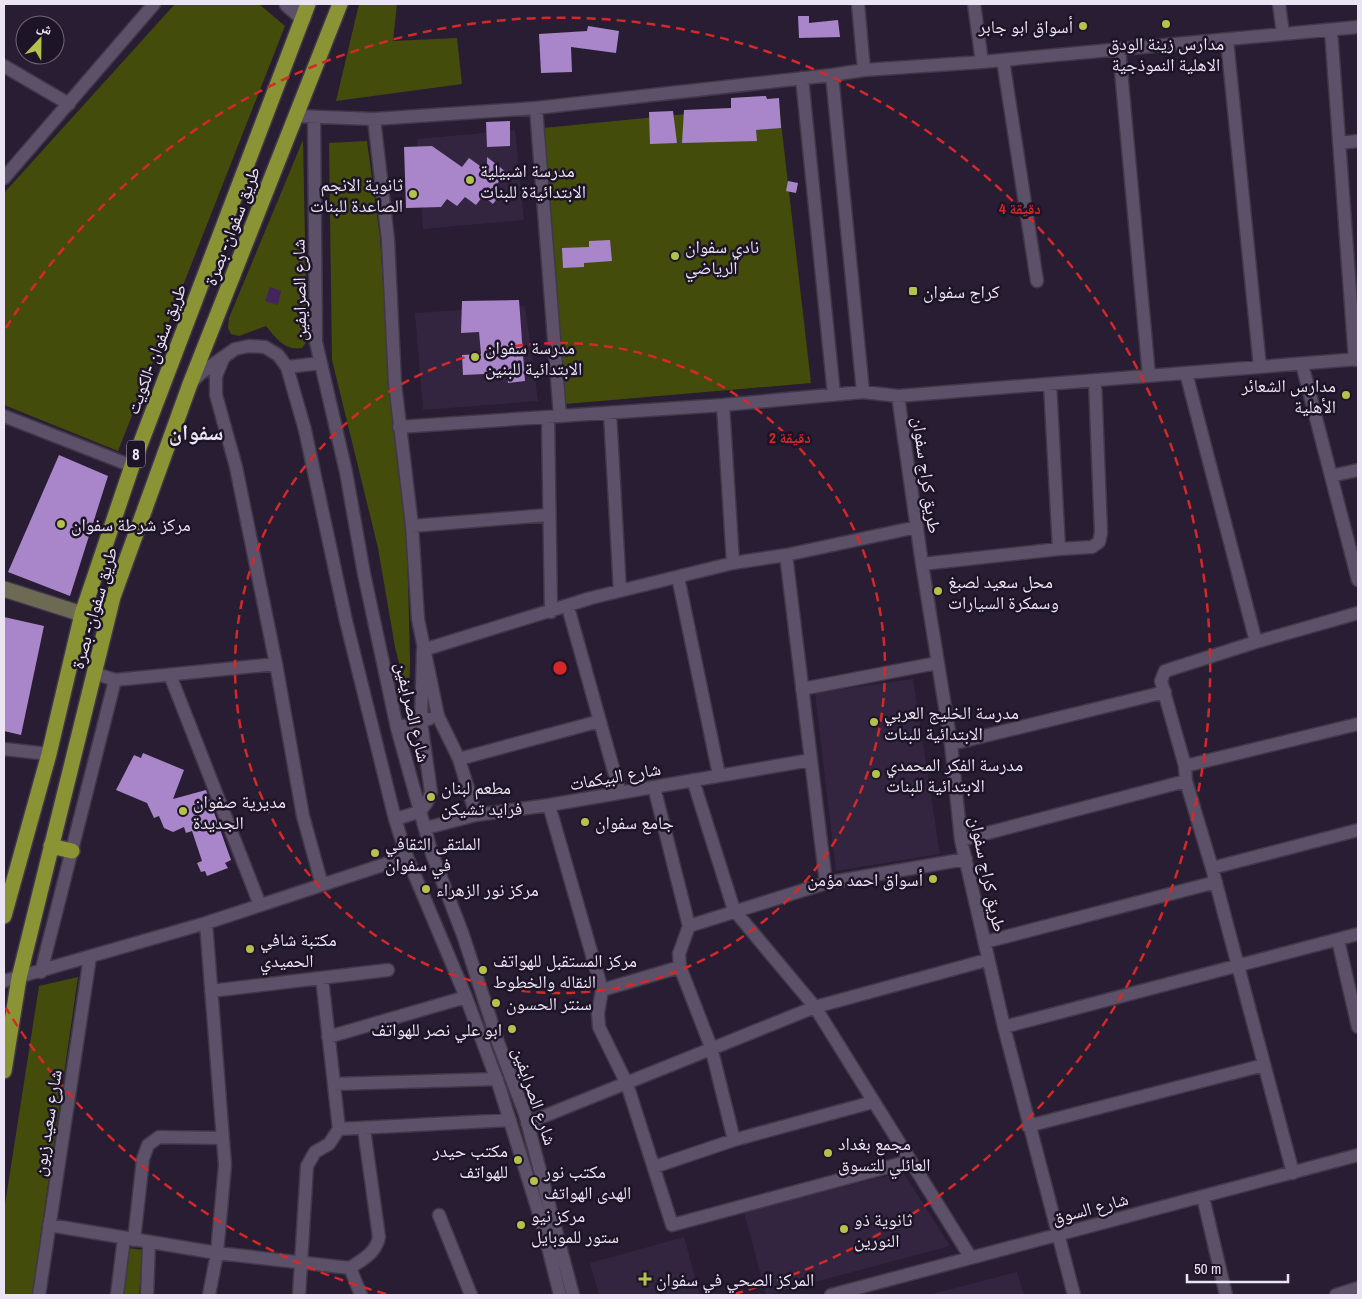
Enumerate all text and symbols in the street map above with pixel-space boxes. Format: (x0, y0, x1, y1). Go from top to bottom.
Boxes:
place label: أسواق ابو جابر (977, 14, 1073, 39)
north arrow (15, 15, 65, 65)
text: ش (35, 17, 55, 39)
marker: مدارس زينة الودق الاهلية النموذجية (1160, 18, 1172, 30)
marker: أسواق ابو جابر (1077, 20, 1089, 32)
place label: مدارس زينة الودق الاهلية النموذجية (1108, 31, 1224, 77)
place label: مدرسة اشبيلية الابتدائيةة للبنات (480, 158, 586, 204)
street label: طريق سفوان- بصرة (198, 163, 266, 289)
place label: ثانوية الانجم الصاعدة للبنات (310, 172, 403, 218)
marker: مدرسة اشبيلية الابتدائيةة للبنات (464, 174, 476, 186)
marker: ثانوية الانجم الصاعدة للبنات (407, 188, 419, 200)
text: 4 دقيقة (999, 198, 1041, 219)
place label: نادي سفوان الرياضي (685, 234, 759, 282)
street label: شارع الصرايفين (286, 239, 312, 341)
marker: نادي سفوان الرياضي (669, 250, 681, 262)
place label: كراج سفوان (923, 279, 1000, 304)
street label: طريق سفوان -الكويت (120, 280, 192, 418)
marker: كراج سفوان (907, 285, 919, 297)
place label: مدرسة سفوان الابتدائية للبنين (485, 335, 582, 381)
marker: مدرسة سفوان الابتدائية للبنين (469, 351, 481, 363)
place label: مدارس الشعائر الأهلية (1240, 373, 1336, 419)
marker: مدارس الشعائر الأهلية (1340, 389, 1352, 401)
street label: طريق كراج سفوان (906, 415, 948, 535)
district label: سفوان (169, 417, 223, 447)
text: 2 دقيقة (769, 427, 811, 448)
road number: 8 (127, 440, 145, 468)
place label: مركز شرطة سفوان (71, 512, 191, 537)
marker: مركز شرطة سفوان (55, 518, 67, 530)
street label: طريق سفوان- بصرة (65, 544, 123, 672)
place label: محل سعيد لصبغ وسمكرة السيارات (948, 569, 1059, 615)
marker: محل سعيد لصبغ وسمكرة السيارات (932, 585, 944, 597)
street label: شارع الصرايفين (389, 659, 437, 765)
centre of rings (551, 659, 569, 677)
place label: مدرسة الخليج العربي الابتدائية للبنات (884, 700, 1019, 746)
marker: مدرسة الخليج العربي الابتدائية للبنات (868, 716, 880, 728)
place label: مدرسة الفكر المحمدي الابتدائية للبنات (886, 752, 1023, 798)
street label: شارع البيكمات (567, 756, 663, 796)
marker: مدرسة الفكر المحمدي الابتدائية للبنات (870, 768, 882, 780)
place label: مطعم لبنان فرايد تشيكن (441, 775, 522, 821)
place label: مديرية صفوان الجديدة (193, 789, 286, 835)
marker: مطعم لبنان فرايد تشيكن (425, 791, 437, 803)
marker: مديرية صفوان الجديدة (177, 805, 189, 817)
place label: جامع سفوان (595, 810, 674, 835)
street label: طريق كراج سفوان (964, 814, 1012, 934)
marker: جامع سفوان (579, 816, 591, 828)
place label: الملتقى الثقافي في سفوان (385, 831, 481, 879)
marker: الملتقى الثقافي في سفوان (369, 847, 381, 859)
place label: أسواق احمد مؤمن (807, 867, 923, 892)
marker: أسواق احمد مؤمن (927, 873, 939, 885)
place label: مركز نور الزهراء (436, 877, 539, 902)
marker: مركز نور الزهراء (420, 883, 432, 895)
place label: مكتبة شافي الحميدي (260, 927, 337, 975)
marker: مكتبة شافي الحميدي (244, 943, 256, 955)
place label: مركز المستقبل للهواتف النقاله والخطوط (493, 948, 637, 994)
marker: مركز المستقبل للهواتف النقاله والخطوط (477, 964, 489, 976)
place label: سنتر الحسون (506, 991, 592, 1016)
marker: سنتر الحسون (490, 997, 502, 1009)
place label: ابو علي نصر للهواتف (371, 1017, 502, 1044)
marker: ابو علي نصر للهواتف (506, 1023, 518, 1035)
street label: شارع الصرايفين (507, 1044, 563, 1148)
street label: شارع سعيد زبون (26, 1068, 68, 1178)
place label: مجمع بغداد العائلي للتسوق (838, 1131, 931, 1179)
place label: مكتب حيدر للهواتف (432, 1138, 508, 1184)
marker: مجمع بغداد العائلي للتسوق (822, 1147, 834, 1159)
marker: مكتب حيدر للهواتف (512, 1154, 524, 1166)
place label: مكتب نور الهدى الهواتف (543, 1159, 631, 1205)
marker: مكتب نور الهدى الهواتف (528, 1175, 540, 1187)
street label: شارع السوق (1049, 1186, 1131, 1230)
place label: مركز نيو ستور للموبايل (531, 1203, 619, 1249)
place label: ثانوية ذو النورين (854, 1207, 912, 1253)
marker: مركز نيو ستور للموبايل (515, 1219, 527, 1231)
marker: ثانوية ذو النورين (838, 1223, 850, 1235)
scale bar (1187, 1252, 1288, 1284)
text: 50 m (1194, 1258, 1221, 1279)
place label: المركز الصحي في سفوان (656, 1267, 814, 1294)
marker: المركز الصحي في سفوان (638, 1272, 652, 1286)

